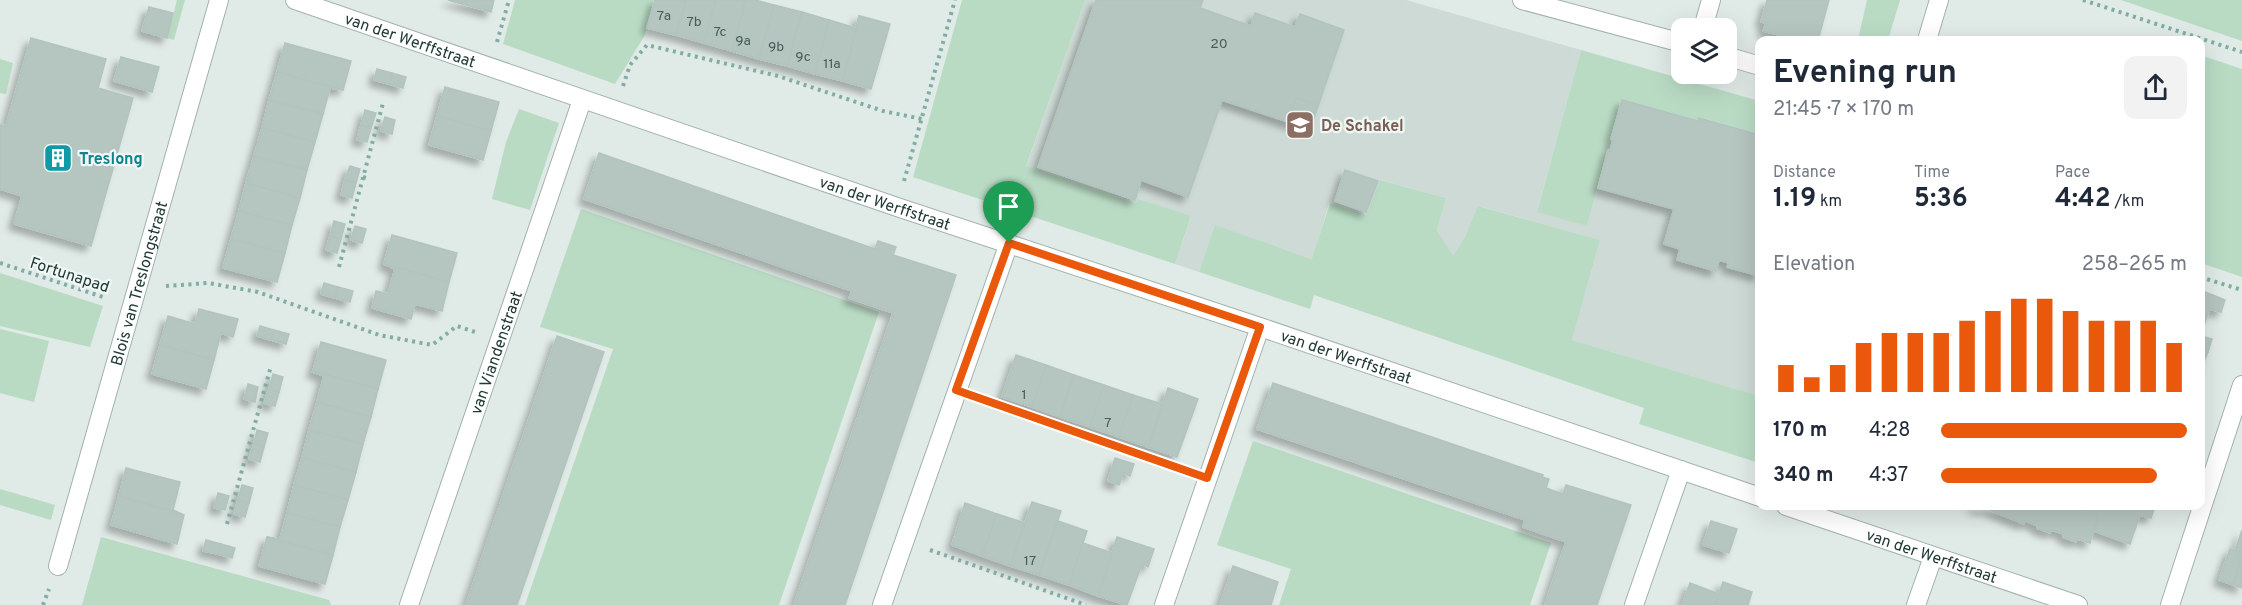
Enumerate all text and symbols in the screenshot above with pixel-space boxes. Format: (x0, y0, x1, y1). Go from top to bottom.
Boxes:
house number: 7a (657, 8, 671, 25)
street label: van der Werffstraat (342, 10, 478, 73)
house number: 7b (686, 14, 702, 31)
map controls (1671, 18, 1737, 84)
button: layers (1671, 18, 1737, 84)
house number: 7c (713, 24, 727, 41)
house number: 9a (735, 33, 751, 50)
house number: 20 (1210, 36, 1228, 53)
house number: 9b (768, 39, 784, 56)
house number: 9c (795, 49, 811, 66)
text: Evening run (1773, 53, 1957, 95)
house number: 11a (823, 56, 841, 73)
button: share (2124, 56, 2187, 119)
text: 21:45 · 7 × 170 m (1773, 97, 1914, 123)
school or university icon: De Schakel (1284, 109, 1316, 141)
place label: De Schakel (1321, 117, 1404, 137)
building icon: Treslong (42, 142, 74, 174)
place label: Treslong (79, 150, 143, 170)
text: Distance (1773, 163, 1836, 183)
text: Time (1914, 163, 1950, 183)
text: Pace (2055, 163, 2090, 183)
street label: van der Werffstraat (816, 173, 953, 236)
pin (983, 181, 1034, 243)
text: 1.19 (1773, 183, 1816, 216)
text: 5:36 (1914, 183, 1968, 216)
text: 4:42 (2055, 183, 2111, 216)
icon: arrive (992, 190, 1025, 223)
text: km (1816, 192, 1842, 212)
text: /km (2111, 192, 2144, 212)
street label: Blois van Treslongstraat (107, 199, 173, 368)
text: Elevation (1773, 252, 1855, 278)
text: 258–265 m (2082, 252, 2187, 278)
street label: Fortunapad (27, 254, 112, 298)
street label: van Viandenstraat (467, 289, 528, 417)
street label: van der Werffstraat (1277, 327, 1414, 390)
house number: 1 (1021, 387, 1027, 404)
house number: 7 (1104, 415, 1112, 432)
text: 170 m (1773, 418, 1827, 444)
text: 4:28 (1869, 418, 1910, 444)
text: 340 m (1773, 463, 1834, 489)
text: 4:37 (1869, 463, 1908, 489)
street label: van der Werffstraat (1863, 526, 1999, 589)
house number: 17 (1024, 553, 1036, 570)

